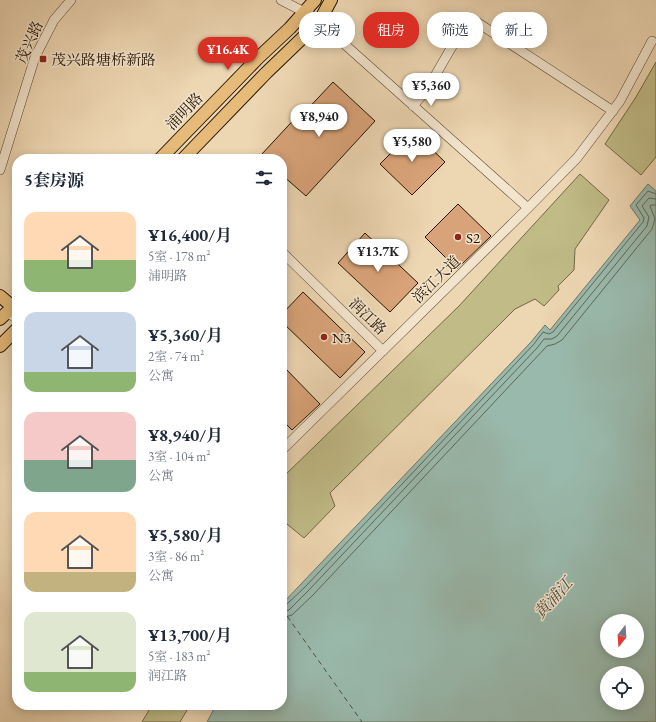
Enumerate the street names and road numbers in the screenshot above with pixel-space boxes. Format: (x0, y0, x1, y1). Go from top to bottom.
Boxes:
street label: 茂兴路 (11, 18, 47, 66)
street label: 浦明路 (162, 88, 206, 134)
street label: 滨江大道 (408, 251, 464, 307)
street label: 润江路 (345, 294, 391, 338)

